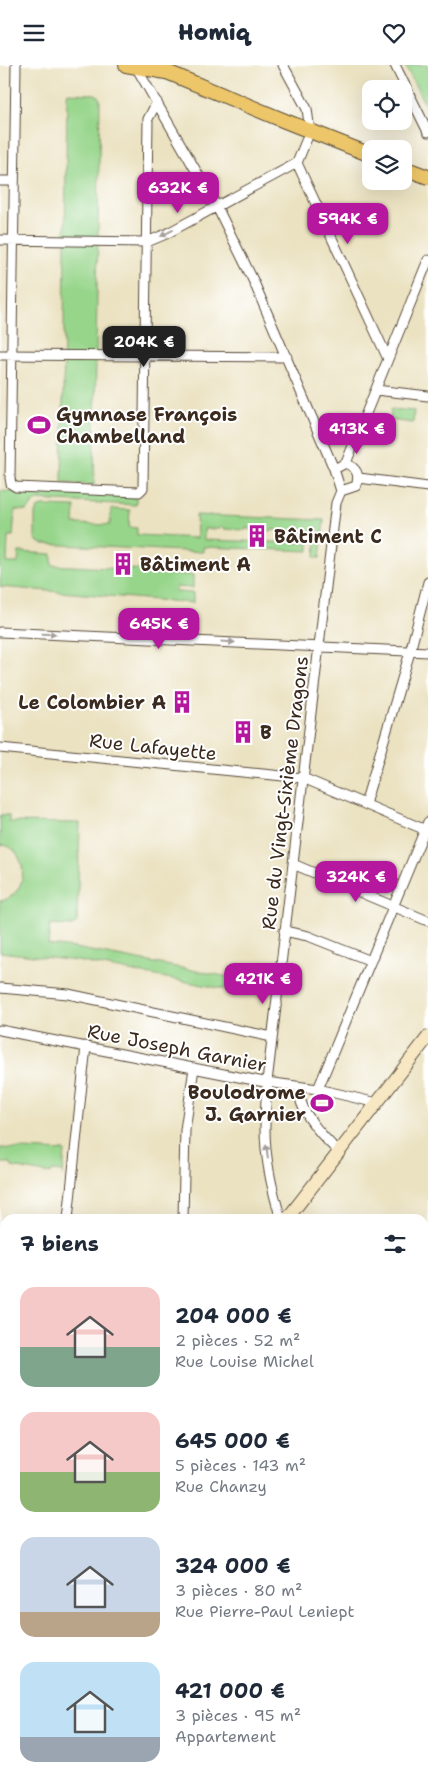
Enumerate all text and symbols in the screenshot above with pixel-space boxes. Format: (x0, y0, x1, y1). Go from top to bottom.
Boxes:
text: Homiq (178, 18, 250, 47)
icon: menu (20, 19, 48, 47)
icon: heart (380, 19, 408, 47)
map controls (362, 80, 412, 190)
button: locate (362, 80, 412, 130)
button: layers (362, 140, 412, 190)
pin: 632K € (137, 171, 219, 214)
text: 632K € (148, 177, 208, 198)
pin: 594K € (307, 203, 389, 245)
text: 594K € (318, 208, 378, 229)
one-way arrow (159, 229, 174, 237)
pin: 204K € (103, 325, 185, 368)
text: 204K € (114, 331, 174, 352)
place label: Gymnase François Chambelland (56, 402, 237, 449)
sports icon: Gymnase François Chambelland (26, 412, 52, 438)
pin: 413K € (316, 413, 398, 455)
text: 413K € (329, 418, 385, 439)
building icon: Bâtiment C (244, 523, 270, 549)
place label: Bâtiment C (274, 524, 382, 549)
building icon: Bâtiment A (110, 551, 136, 577)
place label: Bâtiment A (140, 552, 251, 577)
pin: 645K € (118, 607, 200, 650)
text: 645K € (129, 613, 189, 634)
one-way arrow (41, 630, 57, 638)
one-way arrow (221, 639, 237, 647)
street label: Rue du Vingt-Sixième Dragons (256, 655, 314, 931)
building icon: Le Colombier A (169, 689, 195, 715)
place label: Le Colombier A (18, 690, 166, 715)
building icon: B (230, 719, 256, 745)
place label: B (260, 720, 272, 745)
street label: Rue Lafayette (88, 728, 218, 766)
pin: 324K € (315, 861, 397, 903)
text: 324K € (326, 866, 386, 887)
pin: 421K € (222, 963, 304, 1005)
text: 421K € (235, 968, 291, 989)
street label: Rue Joseph Garnier (85, 1018, 269, 1078)
place label: Boulodrome J. Garnier (188, 1080, 306, 1127)
sports icon: Boulodrome J. Garnier (309, 1090, 335, 1116)
one-way arrow (263, 1143, 271, 1159)
text: 7 biens (20, 1230, 99, 1258)
icon: filters (381, 1230, 409, 1258)
text: 204 000 € (175, 1302, 292, 1330)
icon: home (60, 1307, 120, 1367)
text: 2 pièces · 52 m² (175, 1330, 300, 1351)
text: Rue Louise Michel (175, 1351, 314, 1372)
text: 645 000 € (175, 1427, 290, 1455)
icon: home (60, 1432, 120, 1492)
text: 5 pièces · 143 m² (175, 1455, 306, 1476)
text: Rue Chanzy (175, 1476, 267, 1497)
text: 324 000 € (175, 1552, 291, 1580)
icon: home (60, 1557, 120, 1617)
text: 3 pièces · 80 m² (175, 1580, 302, 1601)
text: Rue Pierre-Paul Leniept (175, 1601, 354, 1622)
text: 421 000 € (175, 1677, 285, 1705)
icon: home (60, 1682, 120, 1742)
text: 3 pièces · 95 m² (175, 1705, 301, 1726)
text: Appartement (175, 1726, 276, 1747)

